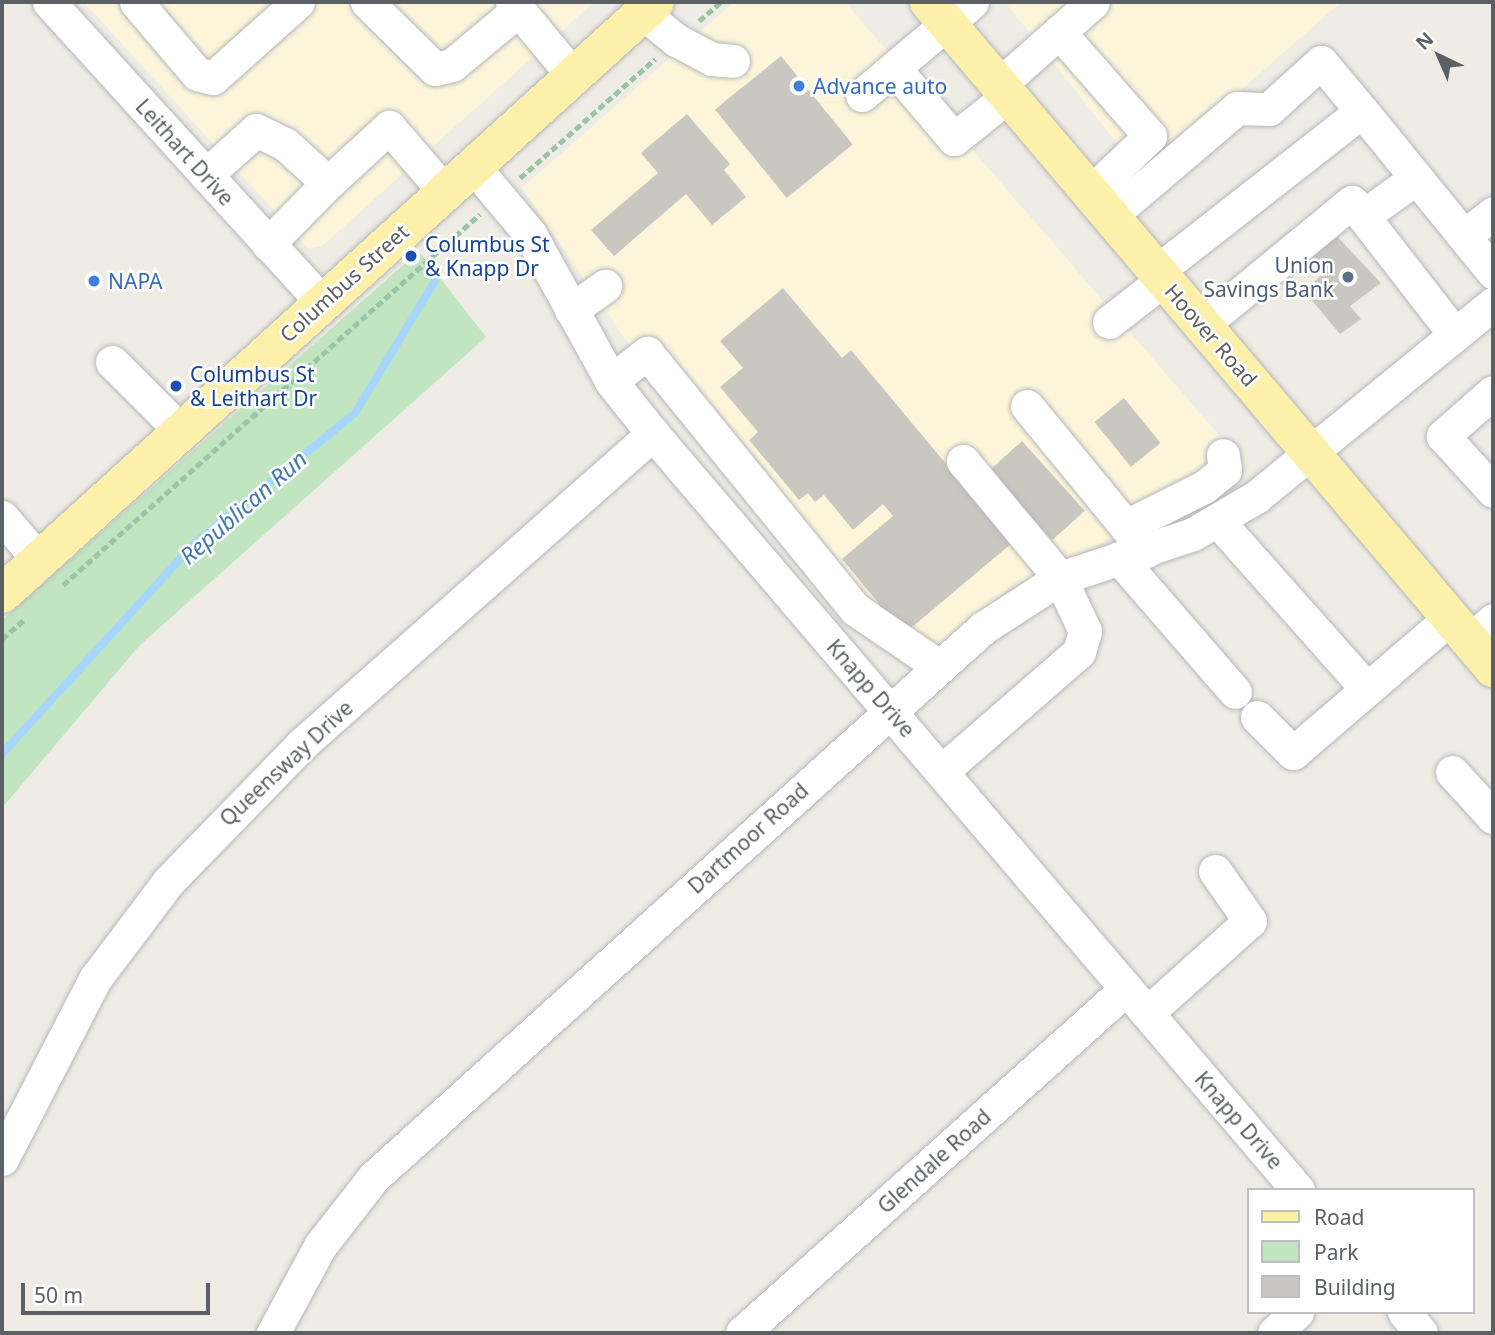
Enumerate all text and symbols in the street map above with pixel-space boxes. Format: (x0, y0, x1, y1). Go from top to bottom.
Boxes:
north arrow (1404, 21, 1474, 91)
text: N (1410, 26, 1439, 56)
place label: Advance auto (813, 73, 947, 99)
marker: Advance auto (791, 78, 807, 94)
street label: Leithart Drive (131, 94, 239, 210)
street label: Columbus Street (275, 219, 413, 347)
place label: Columbus St & Knapp Dr (425, 231, 550, 281)
marker: Columbus St & Knapp Dr (403, 248, 419, 264)
place label: Union Savings Bank (1204, 252, 1334, 302)
place label: NAPA (108, 268, 162, 294)
marker: Union Savings Bank (1340, 269, 1356, 285)
marker: NAPA (86, 273, 102, 289)
street label: Hoover Road (1160, 279, 1262, 391)
place label: Columbus St & Leithart Dr (190, 361, 317, 411)
marker: Columbus St & Leithart Dr (168, 378, 184, 394)
water label: Republican Run (174, 444, 312, 570)
street label: Knapp Drive (822, 634, 920, 742)
street label: Queensway Drive (214, 695, 358, 831)
street label: Dartmoor Road (683, 777, 813, 899)
street label: Knapp Drive (1190, 1066, 1288, 1174)
street label: Glendale Road (872, 1104, 996, 1218)
legend (1246, 1188, 1474, 1314)
text: Road (1314, 1203, 1364, 1231)
text: Park (1314, 1238, 1358, 1266)
scale bar (24, 1268, 214, 1312)
text: Building (1314, 1273, 1396, 1301)
text: 50 m (34, 1281, 83, 1309)

